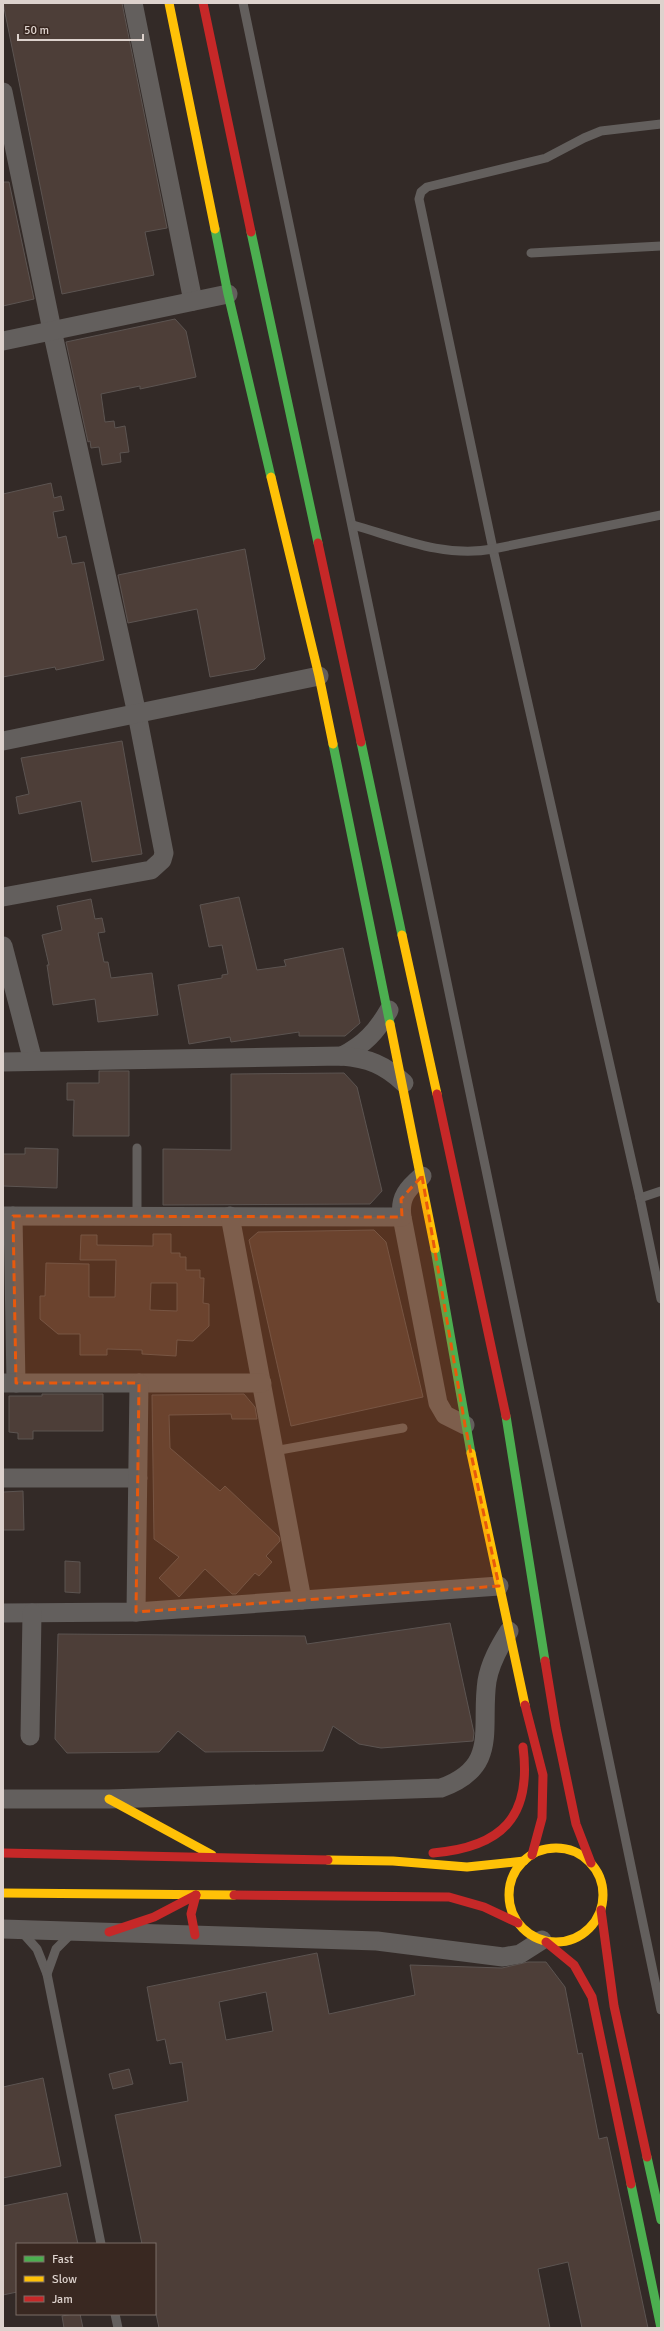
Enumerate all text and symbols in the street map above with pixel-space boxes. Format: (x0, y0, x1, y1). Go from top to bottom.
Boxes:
scale bar (18, 16, 143, 42)
text: 50 m (24, 23, 49, 38)
legend (16, 2243, 156, 2315)
text: Fast (52, 2252, 73, 2267)
text: Slow (52, 2272, 77, 2287)
text: Jam (52, 2292, 73, 2307)

